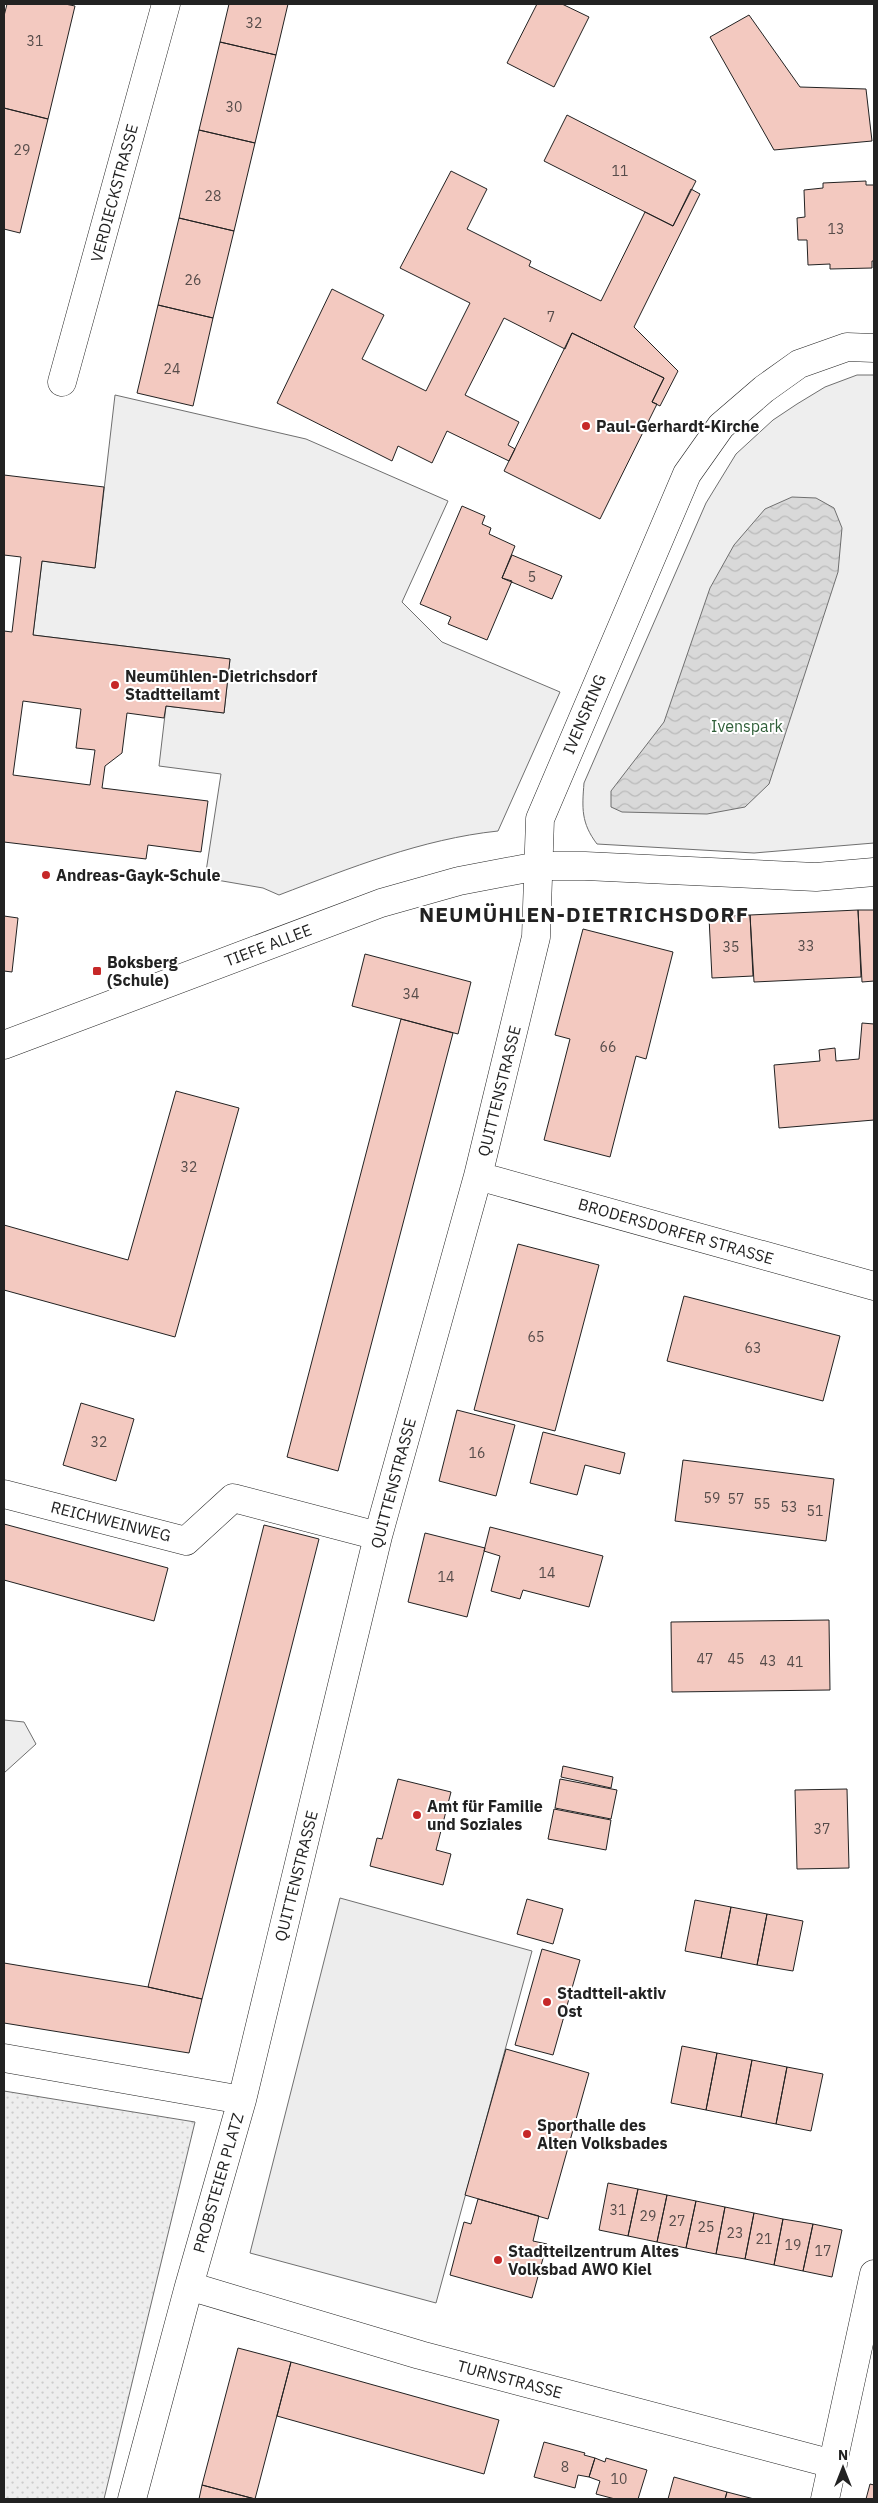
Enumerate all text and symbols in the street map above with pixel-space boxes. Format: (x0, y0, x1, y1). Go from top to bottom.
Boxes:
house number: 32 (246, 14, 262, 32)
house number: 31 (27, 32, 43, 50)
house number: 30 (226, 98, 242, 116)
street label: VERDIECKSTRASSE (86, 122, 142, 264)
house number: 29 (14, 141, 30, 159)
house number: 11 (612, 162, 628, 180)
house number: 28 (205, 187, 221, 205)
house number: 13 (828, 220, 844, 238)
house number: 26 (185, 271, 201, 289)
house number: 7 (547, 308, 555, 326)
house number: 24 (164, 360, 180, 378)
place label: Paul-Gerhardt-Kirche (596, 416, 759, 436)
marker: Paul-Gerhardt-Kirche (580, 420, 592, 432)
house number: 5 (528, 568, 536, 586)
place label: Neumühlen-Dietrichsdorf Stadtteilamt (125, 666, 317, 704)
street label: IVENSRING (558, 671, 610, 757)
marker: Neumühlen-Dietrichsdorf Stadtteilamt (109, 679, 121, 691)
park label: Ivenspark (711, 716, 784, 736)
place label: Andreas-Gayk-Schule (56, 865, 220, 885)
marker: Andreas-Gayk-Schule (40, 869, 52, 881)
district label: NEUMÜHLEN-DIETRICHSDORF (419, 900, 749, 928)
street label: TIEFE ALLEE (222, 919, 314, 971)
house number: 33 (798, 937, 814, 955)
house number: 35 (723, 938, 739, 956)
place label: Boksberg (Schule) (107, 952, 178, 990)
marker: Boksberg (Schule) (91, 965, 103, 977)
house number: 34 (403, 985, 419, 1003)
street label: QUITTENSTRASSE (473, 1023, 525, 1159)
house number: 66 (600, 1038, 616, 1056)
house number: 32 (181, 1158, 197, 1176)
street label: BRODERSDORFER STRASSE (576, 1193, 776, 1269)
house number: 65 (528, 1328, 544, 1346)
house number: 63 (745, 1339, 761, 1357)
street label: QUITTENSTRASSE (366, 1416, 420, 1550)
house number: 32 (91, 1433, 107, 1451)
house number: 16 (469, 1444, 485, 1462)
house number: 59 (704, 1489, 720, 1507)
house number: 57 (728, 1490, 744, 1508)
house number: 55 (754, 1495, 770, 1513)
street label: REICHWEINWEG (49, 1496, 173, 1546)
house number: 53 (781, 1498, 797, 1516)
house number: 51 (807, 1502, 823, 1520)
house number: 14 (539, 1564, 555, 1582)
house number: 14 (438, 1568, 454, 1586)
house number: 47 (697, 1650, 713, 1668)
house number: 45 (728, 1650, 744, 1668)
house number: 43 (760, 1652, 776, 1670)
house number: 41 (787, 1653, 803, 1671)
place label: Amt für Familie und Soziales (427, 1796, 543, 1834)
street label: QUITTENSTRASSE (270, 1808, 322, 1944)
marker: Amt für Familie und Soziales (411, 1809, 423, 1821)
house number: 37 (814, 1820, 830, 1838)
place label: Stadtteil-aktiv Ost (557, 1983, 667, 2021)
marker: Stadtteil-aktiv Ost (541, 1996, 553, 2008)
street label: PROBSTEIER PLATZ (188, 2111, 248, 2255)
place label: Sporthalle des Alten Volksbades (537, 2115, 668, 2153)
marker: Sporthalle des Alten Volksbades (521, 2128, 533, 2140)
house number: 31 (610, 2201, 626, 2219)
house number: 29 (640, 2207, 656, 2225)
house number: 27 (669, 2212, 685, 2230)
house number: 25 (698, 2218, 714, 2236)
house number: 23 (727, 2224, 743, 2242)
house number: 21 (756, 2230, 772, 2248)
house number: 19 (785, 2236, 801, 2254)
place label: Stadtteilzentrum Altes Volksbad AWO Kiel (508, 2241, 679, 2279)
house number: 17 (815, 2242, 831, 2260)
marker: Stadtteilzentrum Altes Volksbad AWO Kiel (492, 2254, 504, 2266)
street label: TURNSTRASSE (455, 2355, 565, 2403)
north arrow (818, 2443, 868, 2493)
text: N (838, 2446, 848, 2464)
house number: 8 (561, 2458, 569, 2476)
house number: 10 (611, 2470, 627, 2488)

